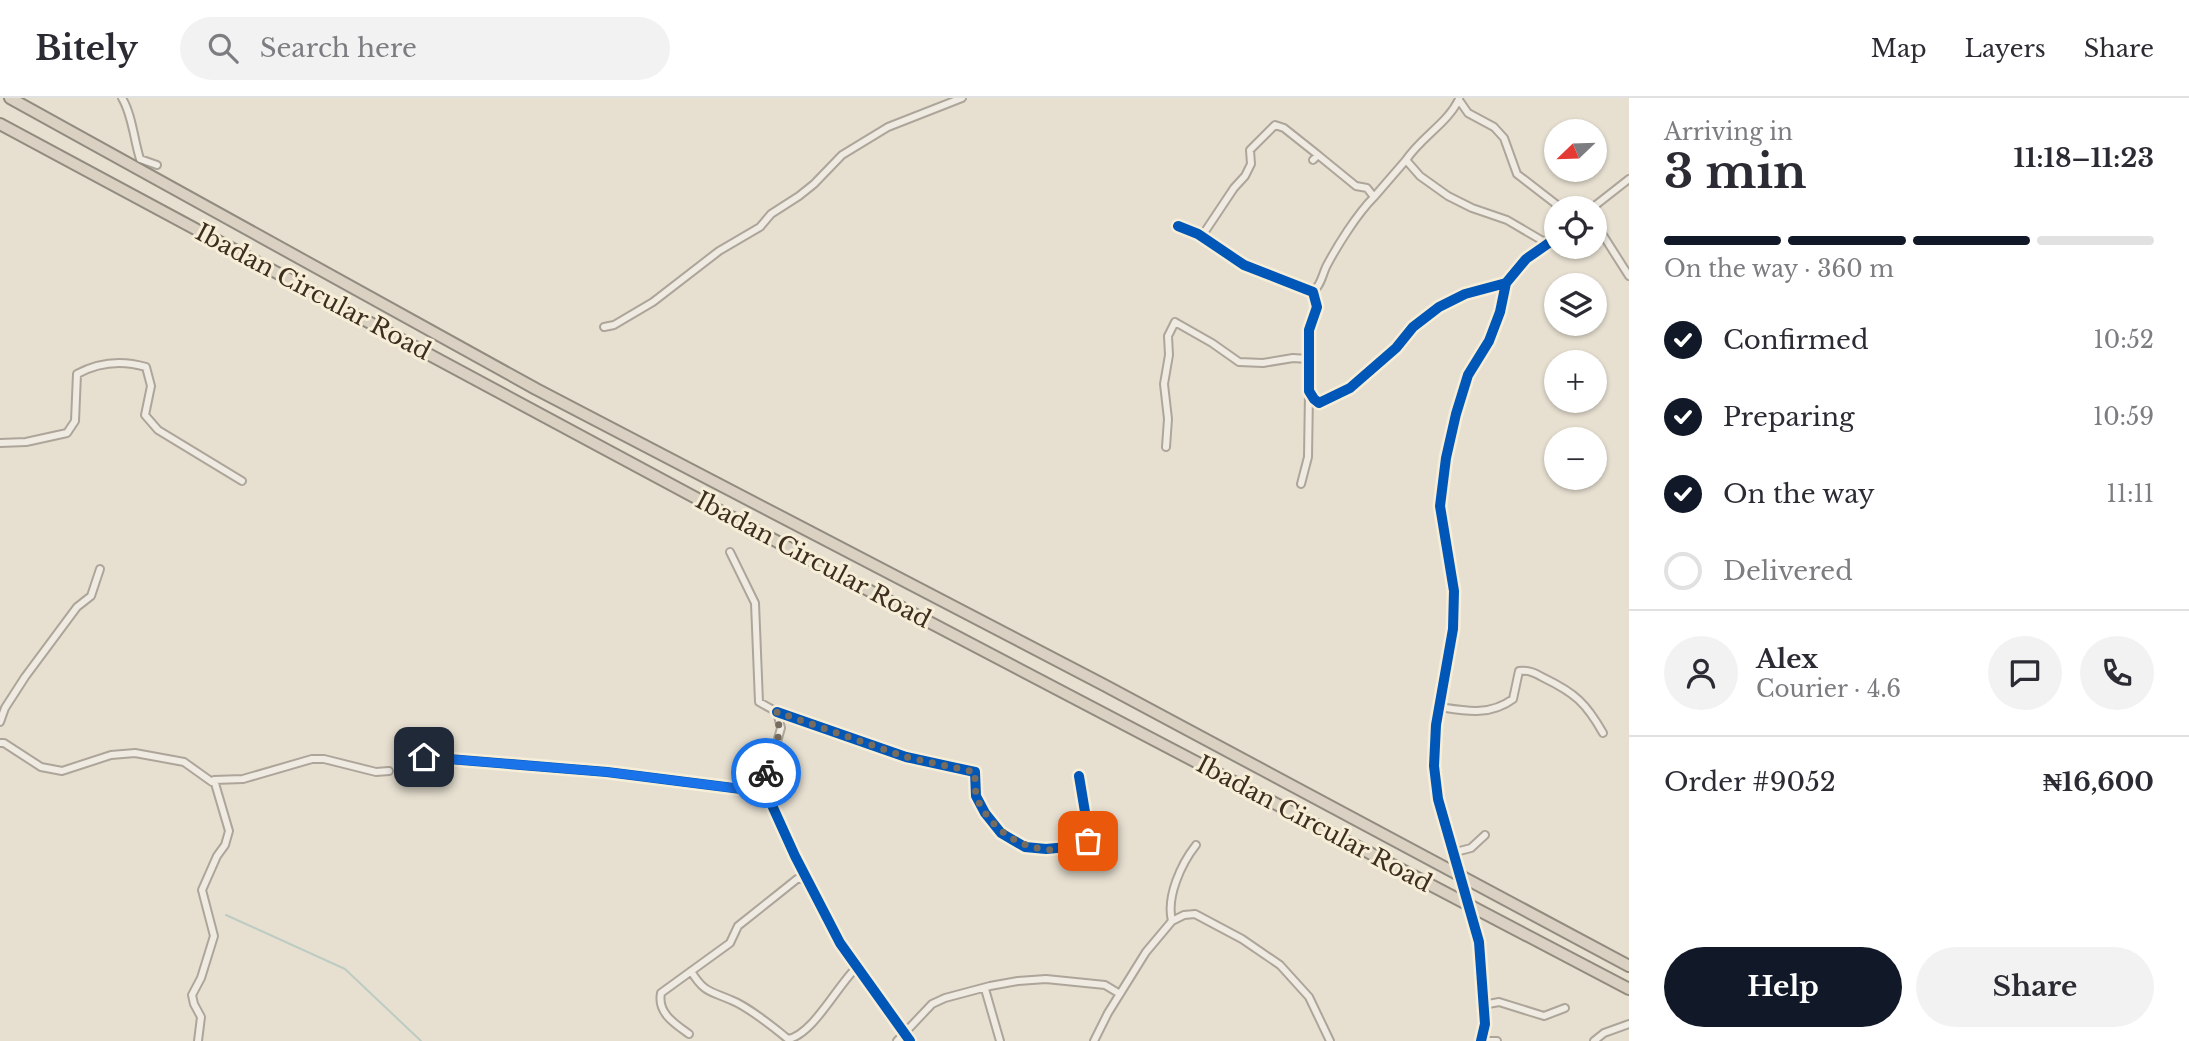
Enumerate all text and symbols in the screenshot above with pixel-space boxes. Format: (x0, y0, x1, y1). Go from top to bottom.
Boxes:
search box (180, 17, 670, 80)
text: Bitely (35, 28, 138, 69)
icon: search (204, 29, 242, 67)
text: Search here (260, 32, 417, 64)
text: Map (1871, 34, 1927, 63)
text: Layers (1965, 34, 2046, 63)
text: Share (2084, 34, 2154, 63)
text: Arriving in (1664, 118, 1793, 146)
north arrow (1544, 119, 1606, 182)
map controls (1544, 119, 1607, 490)
text: 11:18–11:23 (2014, 142, 2154, 174)
text: 3 min (1664, 143, 1806, 200)
button: locate (1544, 196, 1607, 259)
street label: Ibadan Circular Road (191, 217, 436, 366)
text: On the way · 360 m (1664, 255, 1894, 283)
button: layers (1544, 273, 1607, 336)
icon: check (1664, 321, 1702, 359)
text: Confirmed (1723, 324, 1868, 356)
text: 10:52 (2094, 326, 2154, 354)
button: + (1544, 350, 1607, 413)
icon: check (1664, 398, 1702, 436)
text: Preparing (1723, 401, 1855, 433)
text: 10:59 (2093, 403, 2154, 431)
button: − (1544, 427, 1607, 490)
icon: check (1664, 475, 1702, 513)
text: On the way (1723, 478, 1875, 510)
text: 11:11 (2106, 480, 2154, 508)
street label: Ibadan Circular Road (691, 485, 936, 634)
text: Delivered (1723, 555, 1853, 587)
button: person (1664, 636, 1738, 710)
button: chat (1988, 636, 2062, 710)
button: phone (2080, 636, 2154, 710)
text: Alex (1756, 643, 1818, 675)
text: Courier · 4.6 (1756, 675, 1901, 703)
pin (394, 727, 454, 787)
icon: home (405, 738, 443, 776)
courier (731, 738, 801, 808)
street label: Ibadan Circular Road (1192, 749, 1437, 898)
icon: bike (747, 754, 785, 792)
text: Order #9052 (1664, 766, 1836, 798)
text: ₦16,600 (2043, 766, 2154, 798)
pin (1058, 811, 1118, 871)
icon: bag (1069, 822, 1107, 860)
button: Help (1664, 947, 1902, 1027)
button: Share (1916, 947, 2154, 1027)

